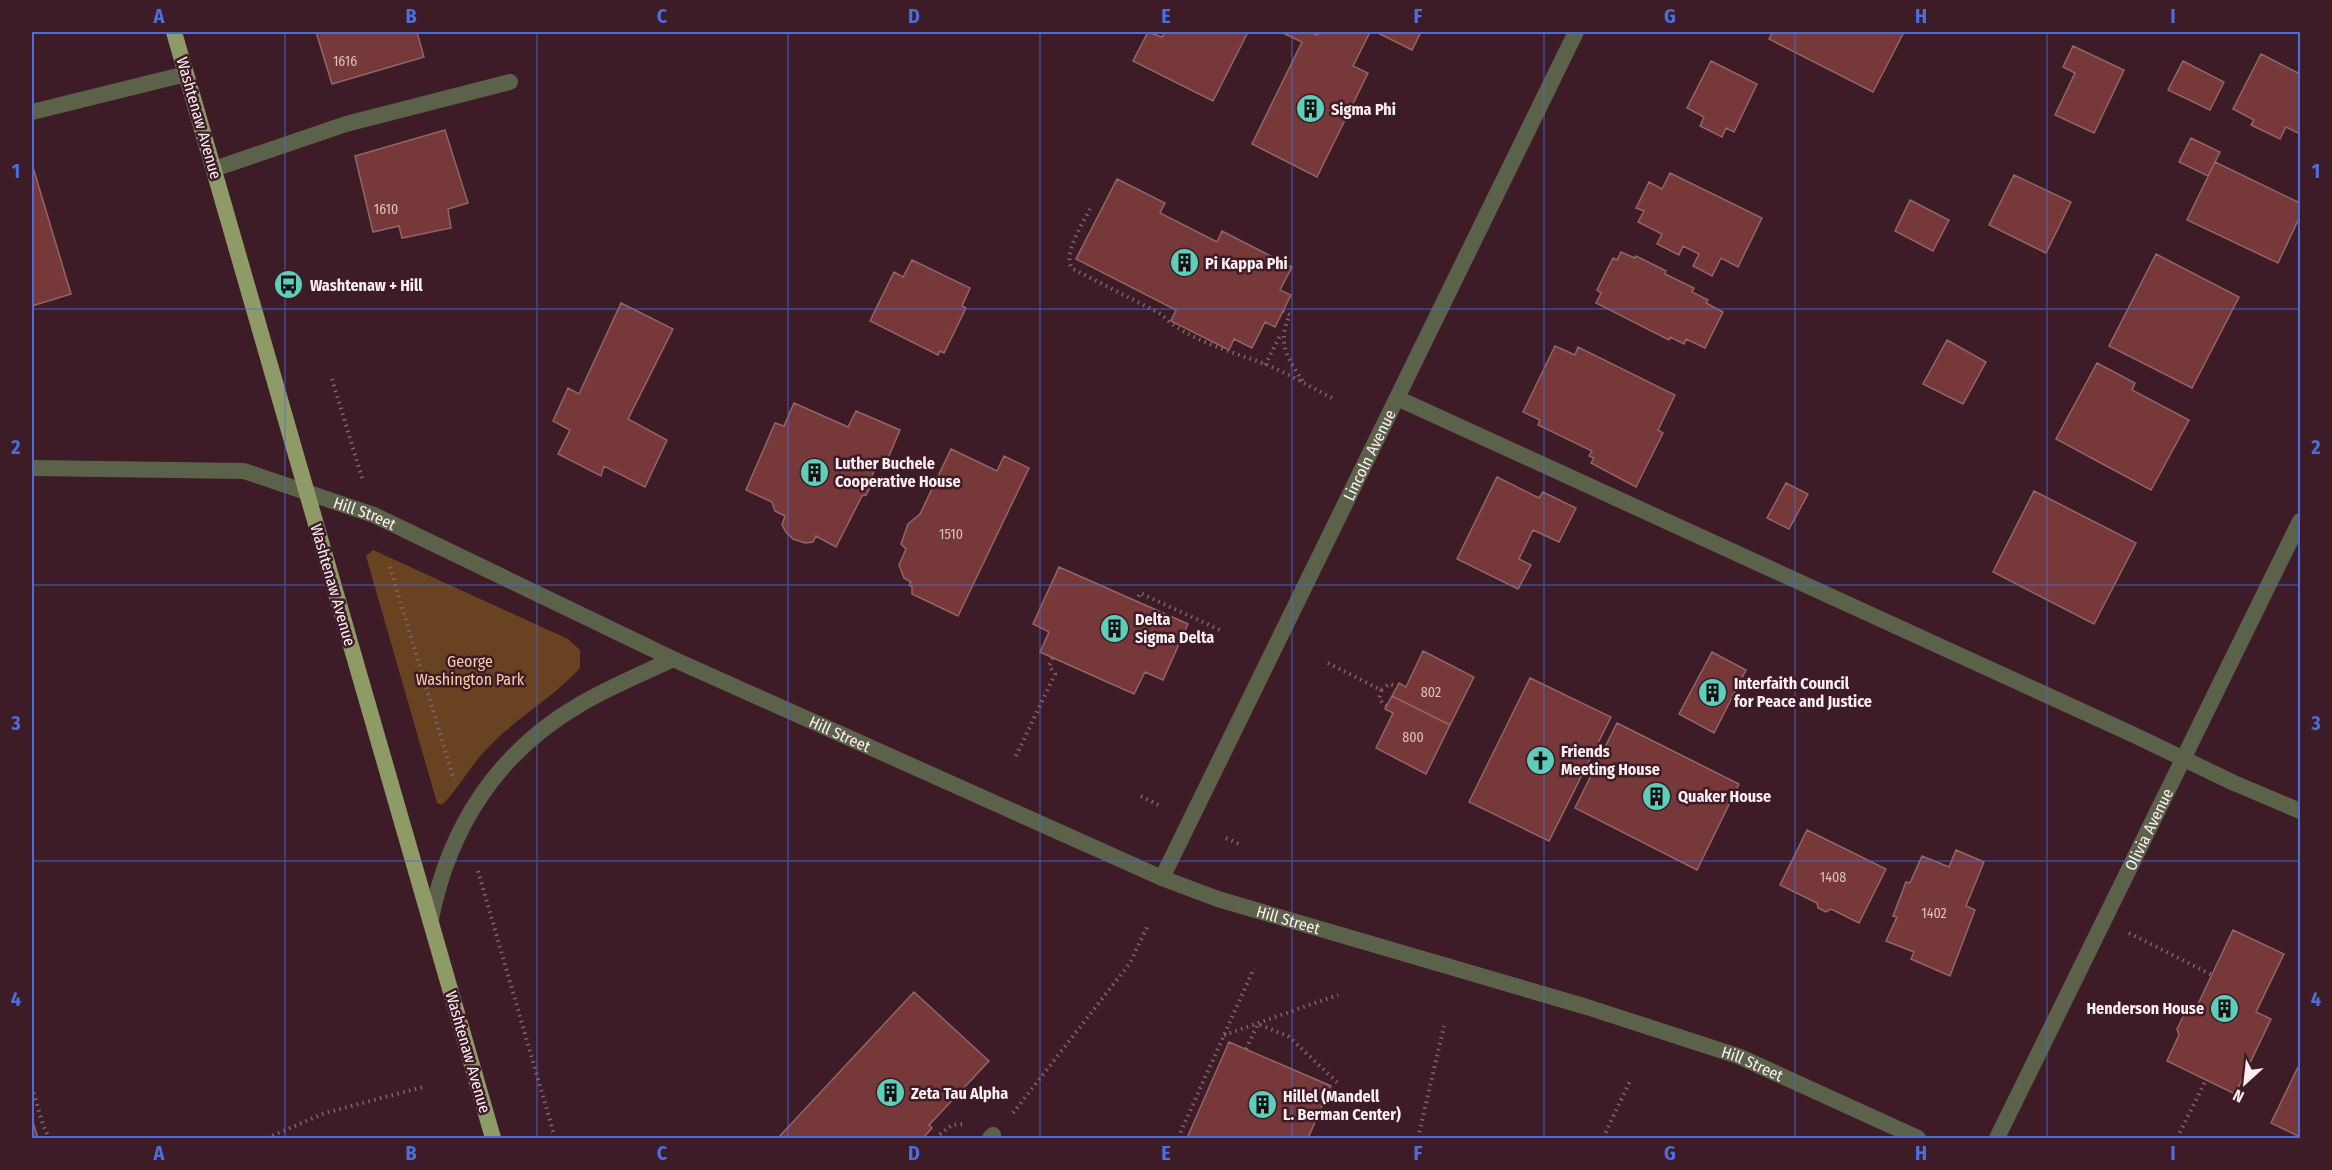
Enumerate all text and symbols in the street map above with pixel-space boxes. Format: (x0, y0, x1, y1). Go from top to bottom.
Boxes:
text: A (153, 4, 166, 28)
text: B (405, 4, 417, 28)
text: C (657, 4, 668, 28)
text: D (908, 4, 920, 28)
text: E (1161, 4, 1171, 28)
text: F (1414, 4, 1423, 28)
text: G (1664, 4, 1676, 28)
text: H (1915, 4, 1927, 28)
text: I (2170, 4, 2176, 28)
house number: 1616 (333, 53, 357, 70)
street label: Washtenaw Avenue (173, 55, 226, 181)
building icon: Sigma Phi (1294, 93, 1326, 125)
place label: Sigma Phi (1331, 100, 1396, 119)
text: 1 (12, 159, 20, 183)
text: 1 (2312, 159, 2320, 183)
house number: 1610 (374, 201, 398, 218)
building icon: Pi Kappa Phi (1168, 247, 1200, 279)
place label: Pi Kappa Phi (1205, 254, 1288, 273)
bus stop icon: Washtenaw + Hill (273, 269, 305, 301)
place label: Washtenaw + Hill (310, 276, 423, 295)
street label: Lincoln Avenue (1339, 406, 1399, 504)
text: 2 (10, 435, 21, 459)
text: 2 (2310, 435, 2321, 459)
place label: Luther Buchele Cooperative House (835, 454, 961, 491)
building icon: Luther Buchele Cooperative House (798, 456, 830, 488)
street label: Hill Street (331, 493, 400, 534)
street label: Washtenaw Avenue (307, 522, 360, 648)
house number: 1510 (939, 526, 963, 543)
place label: Delta Sigma Delta (1135, 610, 1214, 647)
building icon: Delta Sigma Delta (1098, 612, 1130, 644)
park label: George Washington Park (416, 652, 525, 689)
place label: Interfaith Council for Peace and Justice (1734, 674, 1872, 711)
building icon: Interfaith Council for Peace and Justice (1697, 676, 1729, 708)
house number: 802 (1421, 684, 1441, 701)
text: 3 (10, 711, 21, 735)
text: 3 (2310, 711, 2321, 735)
street label: Hill Street (806, 712, 874, 756)
house number: 800 (1402, 729, 1424, 746)
place label: Friends Meeting House (1561, 742, 1660, 779)
church icon: Friends Meeting House (1524, 744, 1556, 776)
building icon: Quaker House (1641, 780, 1673, 812)
street label: Olivia Avenue (2120, 785, 2177, 873)
place label: Quaker House (1678, 787, 1771, 806)
house number: 1408 (1820, 869, 1846, 886)
street label: Hill Street (1254, 901, 1323, 938)
house number: 1402 (1921, 905, 1947, 922)
text: 4 (11, 987, 21, 1011)
text: 4 (2311, 987, 2321, 1011)
street label: Washtenaw Avenue (442, 989, 495, 1115)
building icon: Henderson House (2209, 992, 2241, 1024)
place label: Henderson House (2086, 999, 2204, 1018)
street label: Hill Street (1719, 1042, 1787, 1085)
north arrow (2215, 1053, 2275, 1113)
building icon: Zeta Tau Alpha (874, 1077, 906, 1109)
place label: Zeta Tau Alpha (911, 1084, 1008, 1103)
text: N (2230, 1085, 2247, 1107)
place label: Hillel (Mandell L. Berman Center) (1283, 1087, 1401, 1124)
building icon: Hillel (Mandell L. Berman Center) (1246, 1089, 1278, 1121)
text: A (153, 1141, 166, 1165)
text: B (405, 1141, 417, 1165)
text: C (657, 1141, 668, 1165)
text: D (908, 1141, 920, 1165)
text: E (1161, 1141, 1171, 1165)
text: F (1414, 1141, 1423, 1165)
text: G (1664, 1141, 1676, 1165)
text: H (1915, 1141, 1927, 1165)
text: I (2170, 1141, 2176, 1165)

